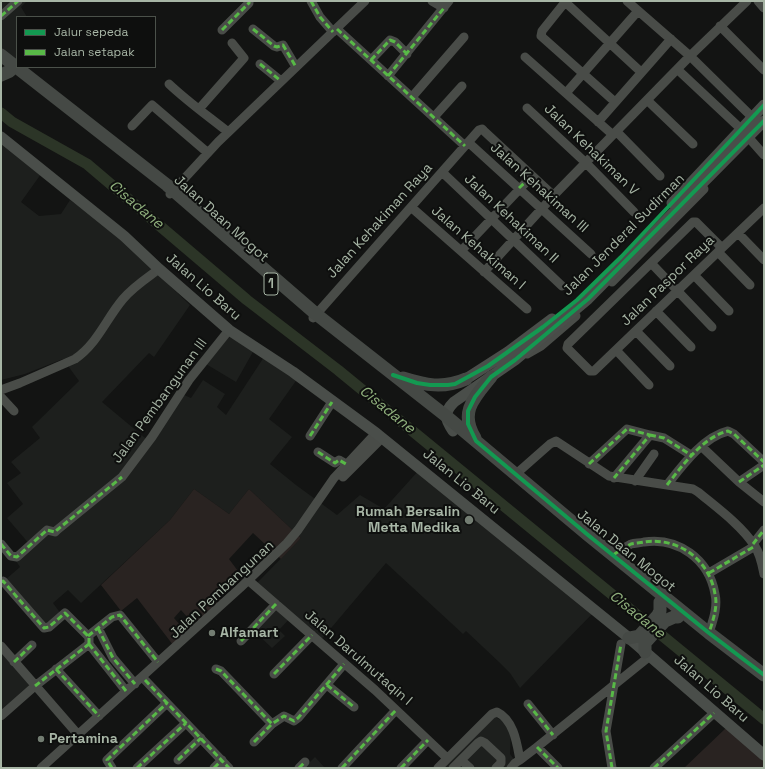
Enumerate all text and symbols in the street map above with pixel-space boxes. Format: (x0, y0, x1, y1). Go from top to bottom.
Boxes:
legend (16, 16, 156, 68)
text: Jalur sepeda (54, 24, 129, 40)
text: Jalan setapak (54, 44, 135, 60)
street label: Jalan Kehakiman V (540, 101, 642, 199)
street label: Jalan Kehakiman III (486, 139, 592, 237)
street label: Jalan Kehakiman Raya (324, 160, 436, 282)
street label: Jalan Kehakiman II (460, 171, 562, 267)
street label: Jalan Jenderal Sudirman (560, 171, 688, 299)
street label: Jalan Daan Mogot (170, 172, 272, 266)
water label: Cisadane (105, 177, 167, 233)
street label: Jalan Kehakiman I (427, 202, 529, 294)
street label: Jalan Paspor Raya (618, 232, 718, 330)
street label: Jalan Lio Baru (162, 250, 244, 324)
road number: 1 (264, 273, 278, 295)
street label: Jalan Pembangunan III (109, 335, 211, 467)
water label: Cisadane (356, 382, 418, 438)
street label: Jalan Lio Baru (419, 446, 503, 518)
place label: Rumah Bersalin Metta Medika (356, 504, 460, 536)
street label: Jalan Daan Mogot (573, 506, 679, 596)
marker: Rumah Bersalin Metta Medika (463, 514, 475, 526)
street label: Jalan Pembangunan (166, 537, 278, 643)
water label: Cisadane (606, 587, 668, 643)
street label: Jalan Darulmutaqin I (301, 607, 415, 709)
place label: Alfamart (220, 625, 279, 641)
marker: Alfamart (207, 628, 217, 638)
street label: Jalan Lio Baru (670, 652, 752, 726)
place label: Pertamina (49, 731, 118, 747)
marker: Pertamina (36, 734, 46, 744)

